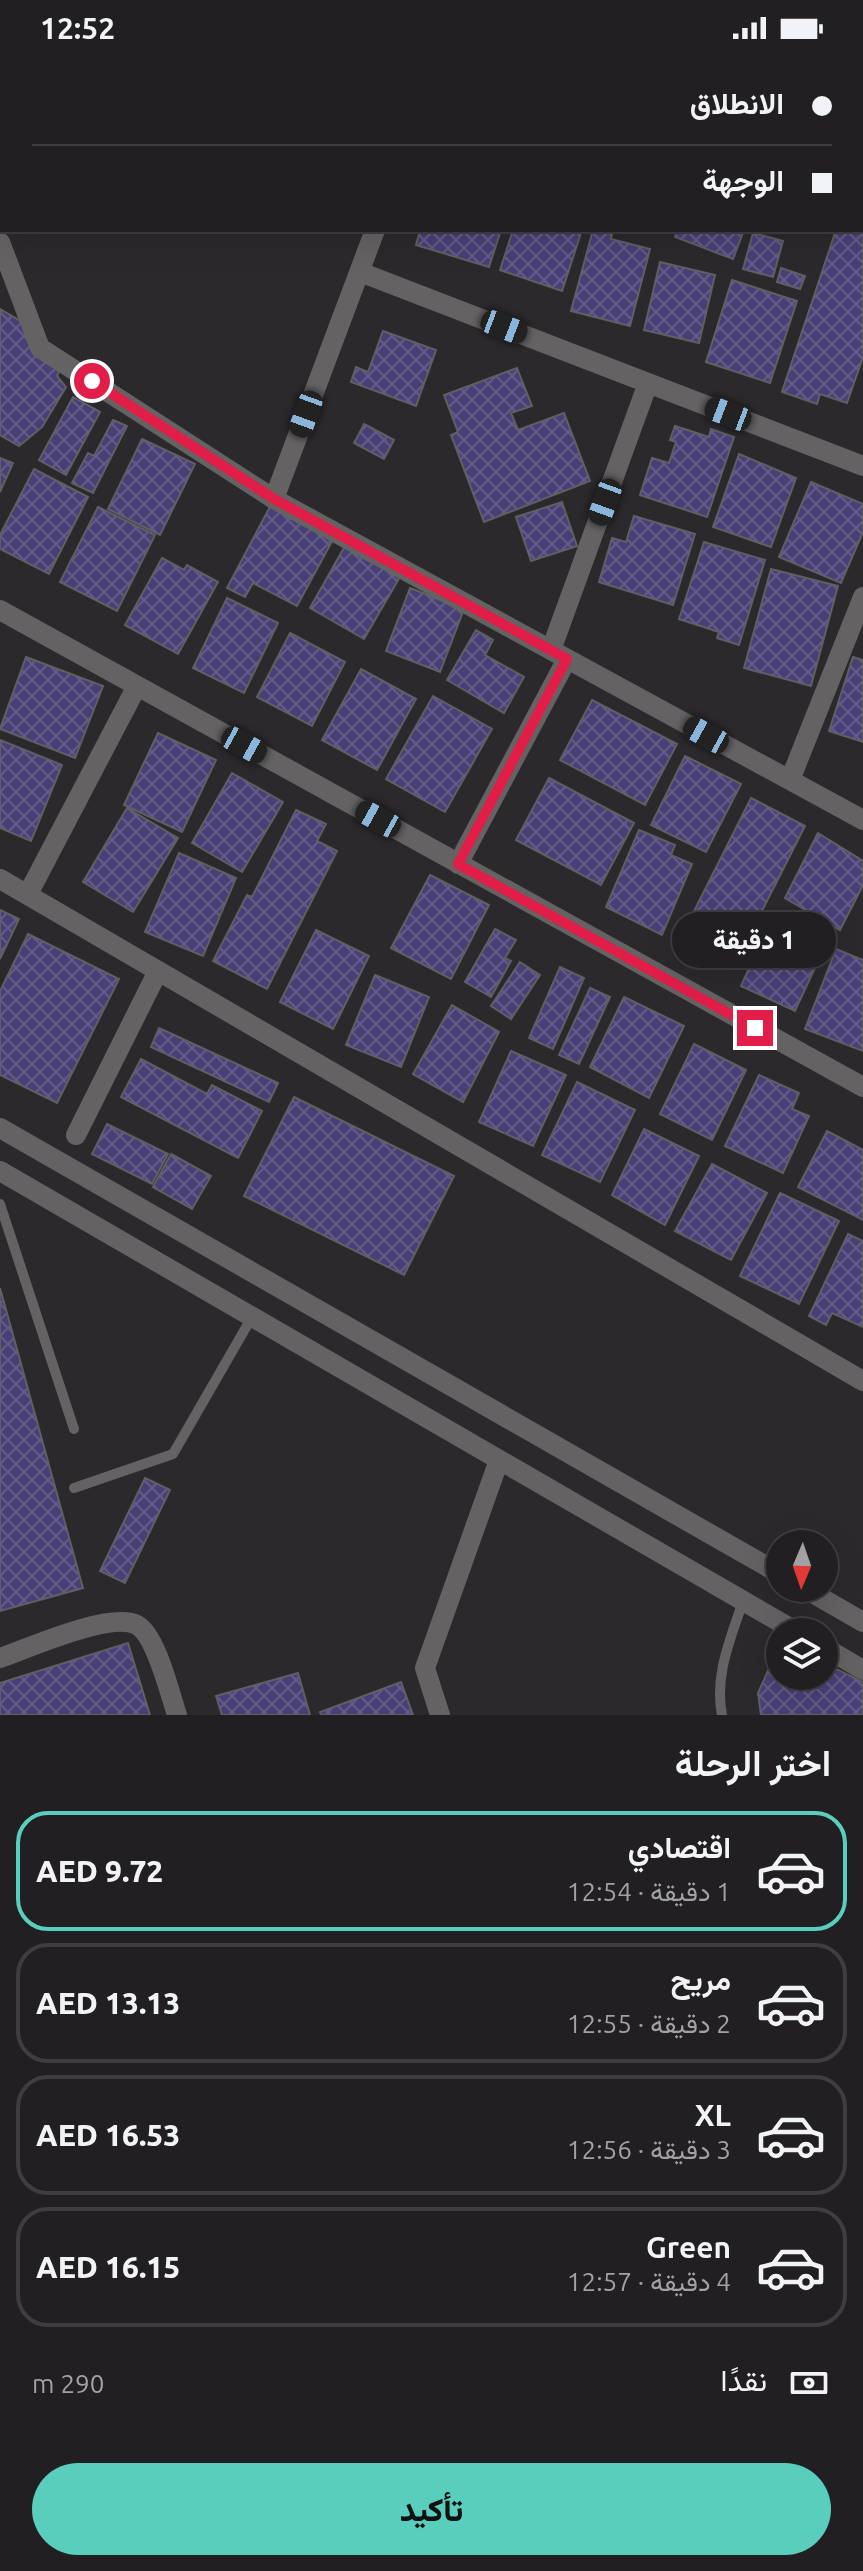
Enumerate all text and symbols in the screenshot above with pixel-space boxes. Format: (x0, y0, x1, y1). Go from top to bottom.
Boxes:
text: 12:52 (40, 11, 115, 45)
text: الانطلاق (690, 86, 784, 120)
text: الوجهة (702, 163, 784, 197)
car (477, 307, 531, 347)
route start (74, 363, 110, 399)
car (287, 387, 325, 441)
car (701, 394, 755, 434)
car (586, 475, 624, 529)
car (679, 713, 733, 757)
car (217, 723, 271, 767)
car (351, 797, 405, 841)
callout: 1 دقيقة (673, 912, 837, 968)
text: 1 دقيقة (713, 925, 795, 954)
route end (737, 1010, 773, 1046)
north arrow (766, 1530, 838, 1602)
map controls (766, 1530, 838, 1690)
button: layers (766, 1618, 838, 1690)
text: اختر الرحلة (675, 1742, 831, 1783)
text: اقتصادي (628, 1830, 731, 1864)
icon: car (755, 1835, 827, 1907)
text: AED 9.72 (36, 1854, 163, 1888)
text: 1 دقيقة · 12:54 (567, 1877, 731, 1906)
text: مريح (671, 1962, 731, 1996)
icon: car (755, 1967, 827, 2039)
text: AED 13.13 (36, 1986, 180, 2020)
text: 2 دقيقة · 12:55 (567, 2009, 731, 2038)
text: XL (695, 2098, 731, 2132)
icon: car (755, 2099, 827, 2171)
text: AED 16.53 (36, 2118, 180, 2152)
text: 3 دقيقة · 12:56 (567, 2135, 731, 2164)
text: Green (646, 2230, 731, 2264)
icon: car (755, 2231, 827, 2303)
text: AED 16.15 (36, 2250, 180, 2284)
text: 4 دقيقة · 12:57 (567, 2267, 731, 2296)
icon: cash (787, 2361, 831, 2405)
text: نقدًا (721, 2363, 767, 2397)
text: 290 m (32, 2369, 104, 2398)
button: تأكيد (32, 2463, 831, 2555)

